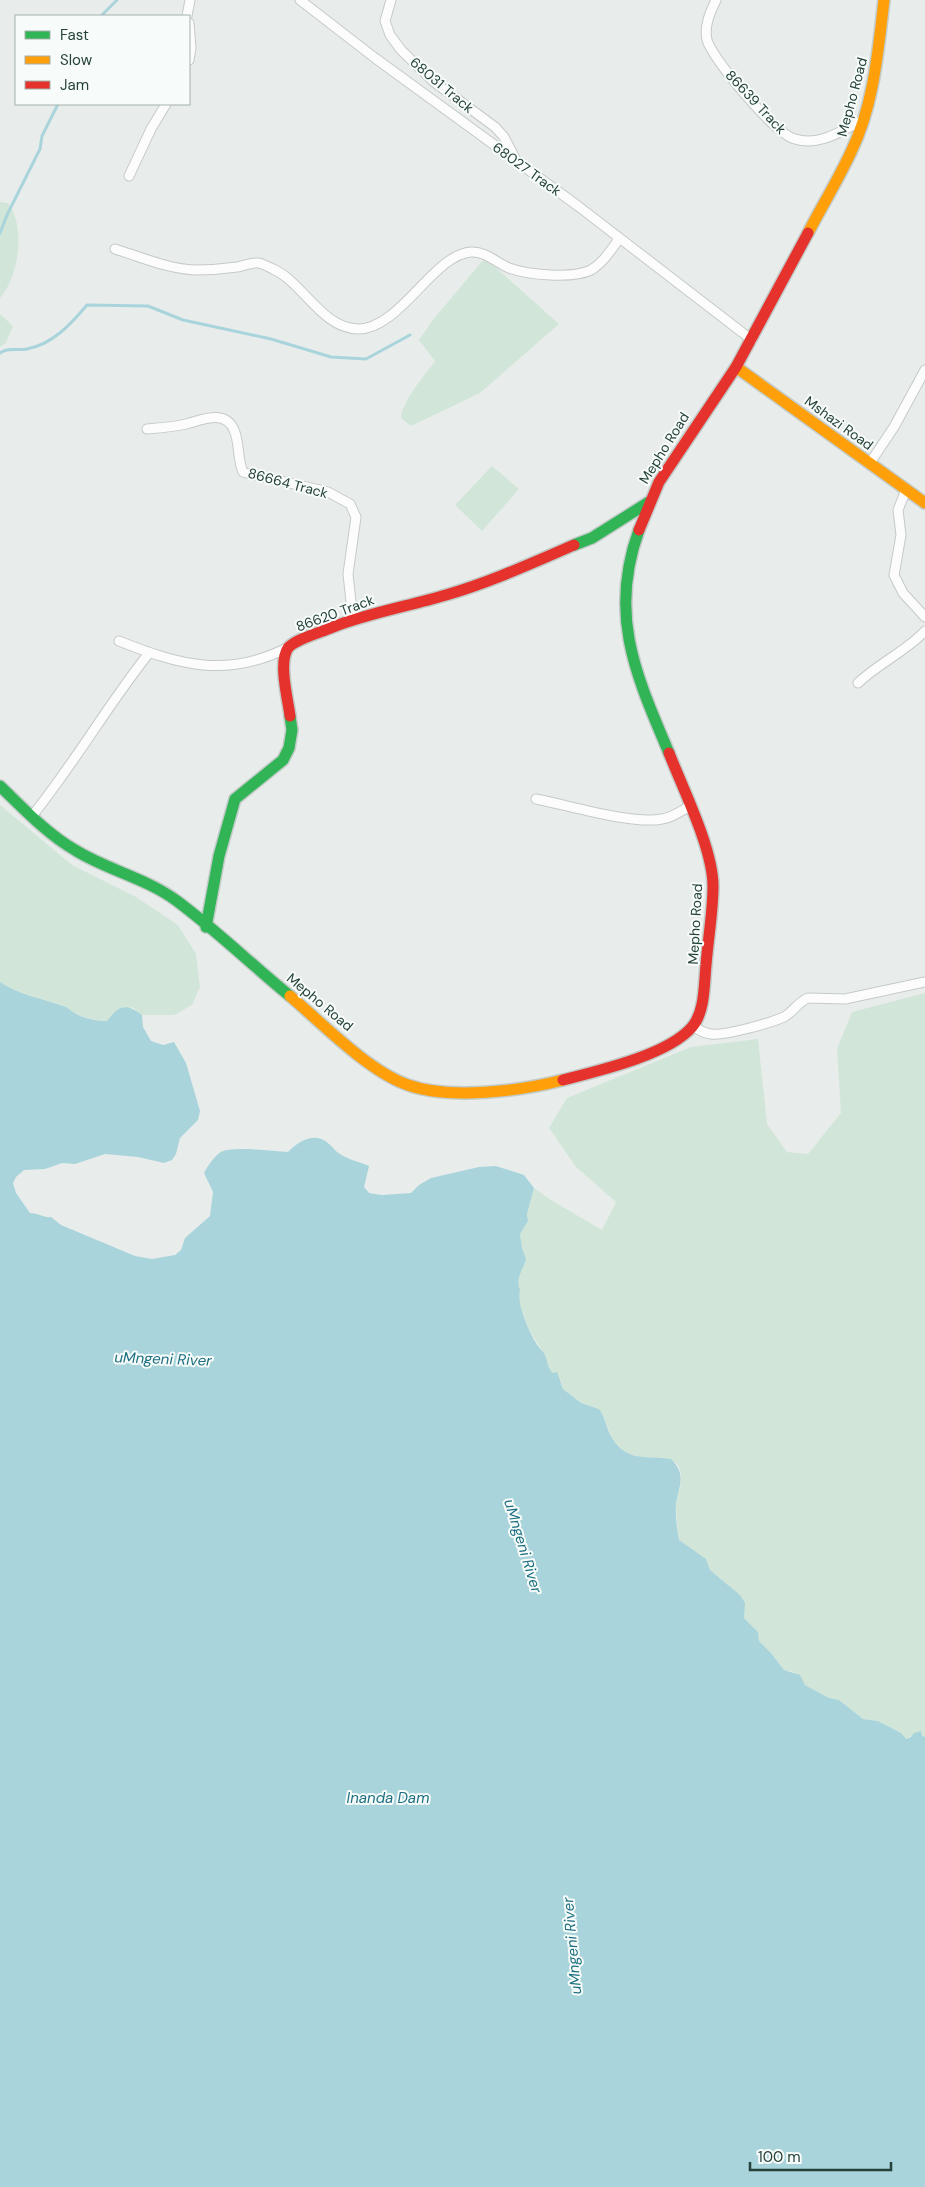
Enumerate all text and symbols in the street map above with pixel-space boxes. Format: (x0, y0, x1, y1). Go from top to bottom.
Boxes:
legend (15, 15, 190, 105)
text: Fast (60, 25, 89, 45)
text: Slow (60, 50, 93, 70)
street label: 68031 Track (406, 53, 478, 117)
street label: Mepho Road (833, 55, 871, 139)
street label: 86639 Track (722, 66, 790, 138)
text: Jam (60, 75, 89, 95)
street label: 68027 Track (489, 138, 565, 200)
street label: Mshazi Road (801, 392, 877, 454)
street label: Mepho Road (635, 409, 693, 487)
street label: 86664 Track (246, 464, 330, 502)
street label: 86620 Track (293, 591, 377, 635)
street label: Mepho Road (684, 883, 706, 965)
street label: Mepho Road (283, 969, 357, 1035)
water label: uMngeni River (114, 1347, 212, 1371)
water label: uMngeni River (499, 1497, 547, 1596)
water label: Inanda Dam (347, 1788, 429, 1808)
water label: uMngeni River (558, 1896, 586, 1995)
scale bar (750, 2140, 891, 2172)
text: 100 m (758, 2147, 801, 2167)

